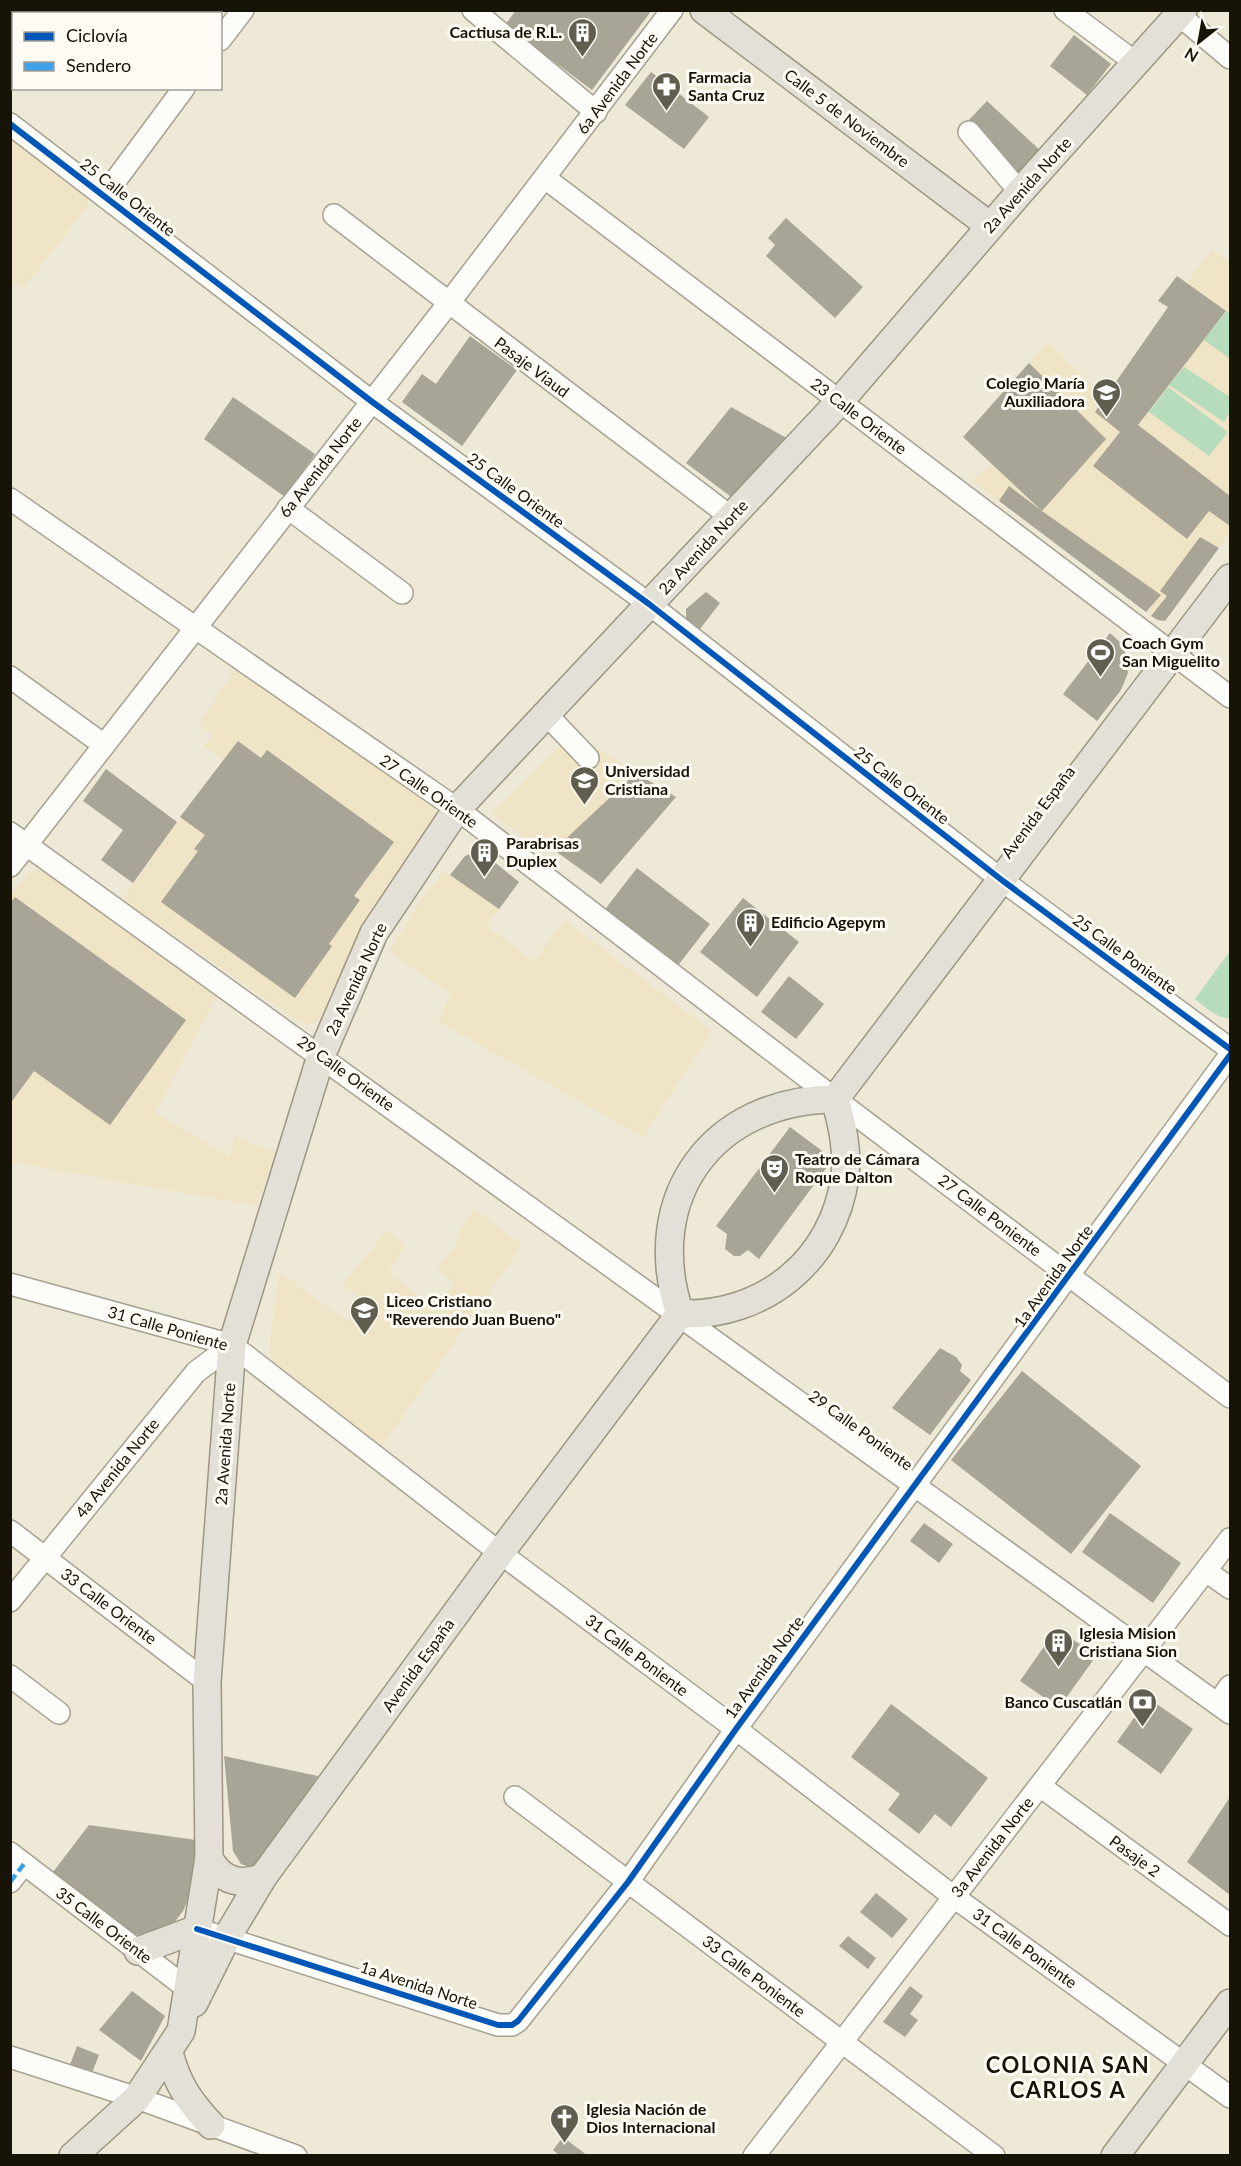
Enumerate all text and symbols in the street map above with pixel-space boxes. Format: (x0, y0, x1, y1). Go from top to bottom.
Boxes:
legend (12, 12, 222, 90)
north arrow (1169, 12, 1229, 72)
building icon: Cactiusa de R.L. (567, 16, 599, 58)
place label: Cactiusa de R.L. (450, 22, 562, 41)
text: Ciclovía (66, 24, 128, 46)
street label: 6a Avenida Norte (572, 28, 661, 137)
text: N (1181, 44, 1201, 67)
text: Sendero (66, 54, 131, 76)
street label: Calle 5 de Noviembre (781, 65, 913, 171)
place label: Farmacia Santa Cruz (688, 67, 765, 104)
pharmacy icon: Farmacia Santa Cruz (651, 70, 683, 112)
street label: 2a Avenida Norte (979, 133, 1075, 236)
street label: 25 Calle Oriente (77, 154, 180, 240)
street label: Pasaje Viaud (491, 332, 573, 401)
street label: 23 Calle Oriente (808, 373, 911, 458)
place label: Colegio María Auxiliadora (986, 373, 1085, 410)
school or university icon: Colegio María Auxiliadora (1090, 376, 1122, 418)
street label: 6a Avenida Norte (274, 413, 365, 521)
street label: 25 Calle Oriente (464, 448, 568, 531)
street label: 2a Avenida Norte (654, 495, 751, 598)
place label: Coach Gym San Miguelito (1122, 633, 1220, 670)
sports icon: Coach Gym San Miguelito (1085, 636, 1117, 678)
street label: 25 Calle Oriente (851, 742, 954, 828)
street label: 27 Calle Oriente (377, 750, 482, 831)
place label: Universidad Cristiana (605, 761, 690, 798)
street label: Avenida España (997, 762, 1078, 861)
school or university icon: Universidad Cristiana (568, 764, 600, 806)
place label: Parabrisas Duplex (506, 833, 579, 870)
building icon: Parabrisas Duplex (469, 836, 501, 878)
building icon: Edificio Agepym (734, 906, 766, 948)
street label: 25 Calle Poniente (1070, 910, 1181, 998)
place label: Edificio Agepym (771, 912, 886, 931)
street label: 2a Avenida Norte (321, 919, 390, 1038)
street label: 29 Calle Oriente (294, 1031, 398, 1114)
place label: Teatro de Cámara Roque Dalton (795, 1149, 920, 1186)
theatre icon: Teatro de Cámara Roque Dalton (758, 1152, 790, 1194)
street label: 27 Calle Poniente (935, 1170, 1045, 1259)
street label: 1a Avenida Norte (1009, 1221, 1096, 1331)
place label: Liceo Cristiano "Reverendo Juan Bueno" (386, 1291, 561, 1328)
school or university icon: Liceo Cristiano "Reverendo Juan Bueno" (349, 1294, 381, 1336)
street label: 31 Calle Poniente (106, 1301, 230, 1354)
street label: 2a Avenida Norte (211, 1382, 238, 1506)
street label: 29 Calle Poniente (806, 1386, 917, 1474)
street label: 4a Avenida Norte (71, 1414, 162, 1521)
street label: 33 Calle Oriente (58, 1563, 161, 1648)
street label: 31 Calle Poniente (582, 1610, 692, 1699)
street label: 1a Avenida Norte (720, 1612, 807, 1722)
street label: Avenida España (377, 1615, 458, 1715)
place label: Iglesia Mision Cristiana Sion (1079, 1623, 1177, 1660)
building icon: Iglesia Mision Cristiana Sion (1042, 1626, 1074, 1668)
bank icon: Banco Cuscatlán (1127, 1686, 1159, 1728)
place label: Banco Cuscatlán (1004, 1692, 1122, 1711)
street label: 3a Avenida Norte (946, 1793, 1037, 1901)
street label: Pasaje 2 (1106, 1831, 1164, 1880)
street label: 35 Calle Oriente (53, 1882, 156, 1967)
street label: 31 Calle Poniente (970, 1904, 1081, 1992)
street label: 33 Calle Poniente (699, 1931, 809, 2020)
street label: 1a Avenida Norte (358, 1957, 480, 2012)
district label: COLONIA SAN CARLOS A (986, 2051, 1150, 2103)
place label: Iglesia Nación de Dios Internacional (586, 2099, 715, 2136)
church icon: Iglesia Nación de Dios Internacional (549, 2102, 581, 2144)

